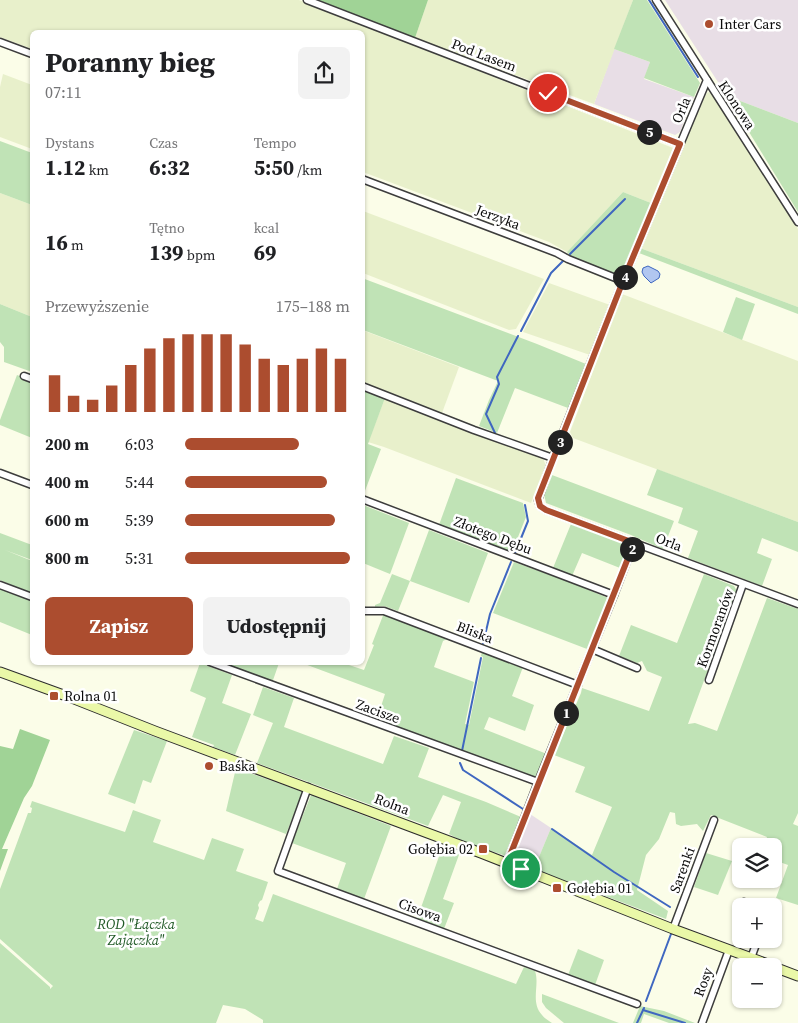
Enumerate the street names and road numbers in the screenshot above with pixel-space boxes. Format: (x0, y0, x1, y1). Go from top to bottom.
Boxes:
street label: Pod Lasem (449, 33, 520, 77)
street label: Klonowa (714, 77, 761, 134)
street label: Orla (667, 93, 696, 126)
street label: Jerzyka (472, 199, 524, 235)
street label: Złotego Dębu (451, 511, 535, 559)
street label: Orla (653, 528, 686, 556)
street label: Kormoranów (691, 585, 739, 670)
street label: Bliska (454, 616, 497, 648)
street label: Zacisze (353, 694, 403, 728)
street label: Rolna (371, 788, 413, 820)
street label: Sarenki (664, 844, 700, 896)
street label: Cisowa (396, 893, 445, 927)
street label: Rosy (688, 964, 718, 999)

